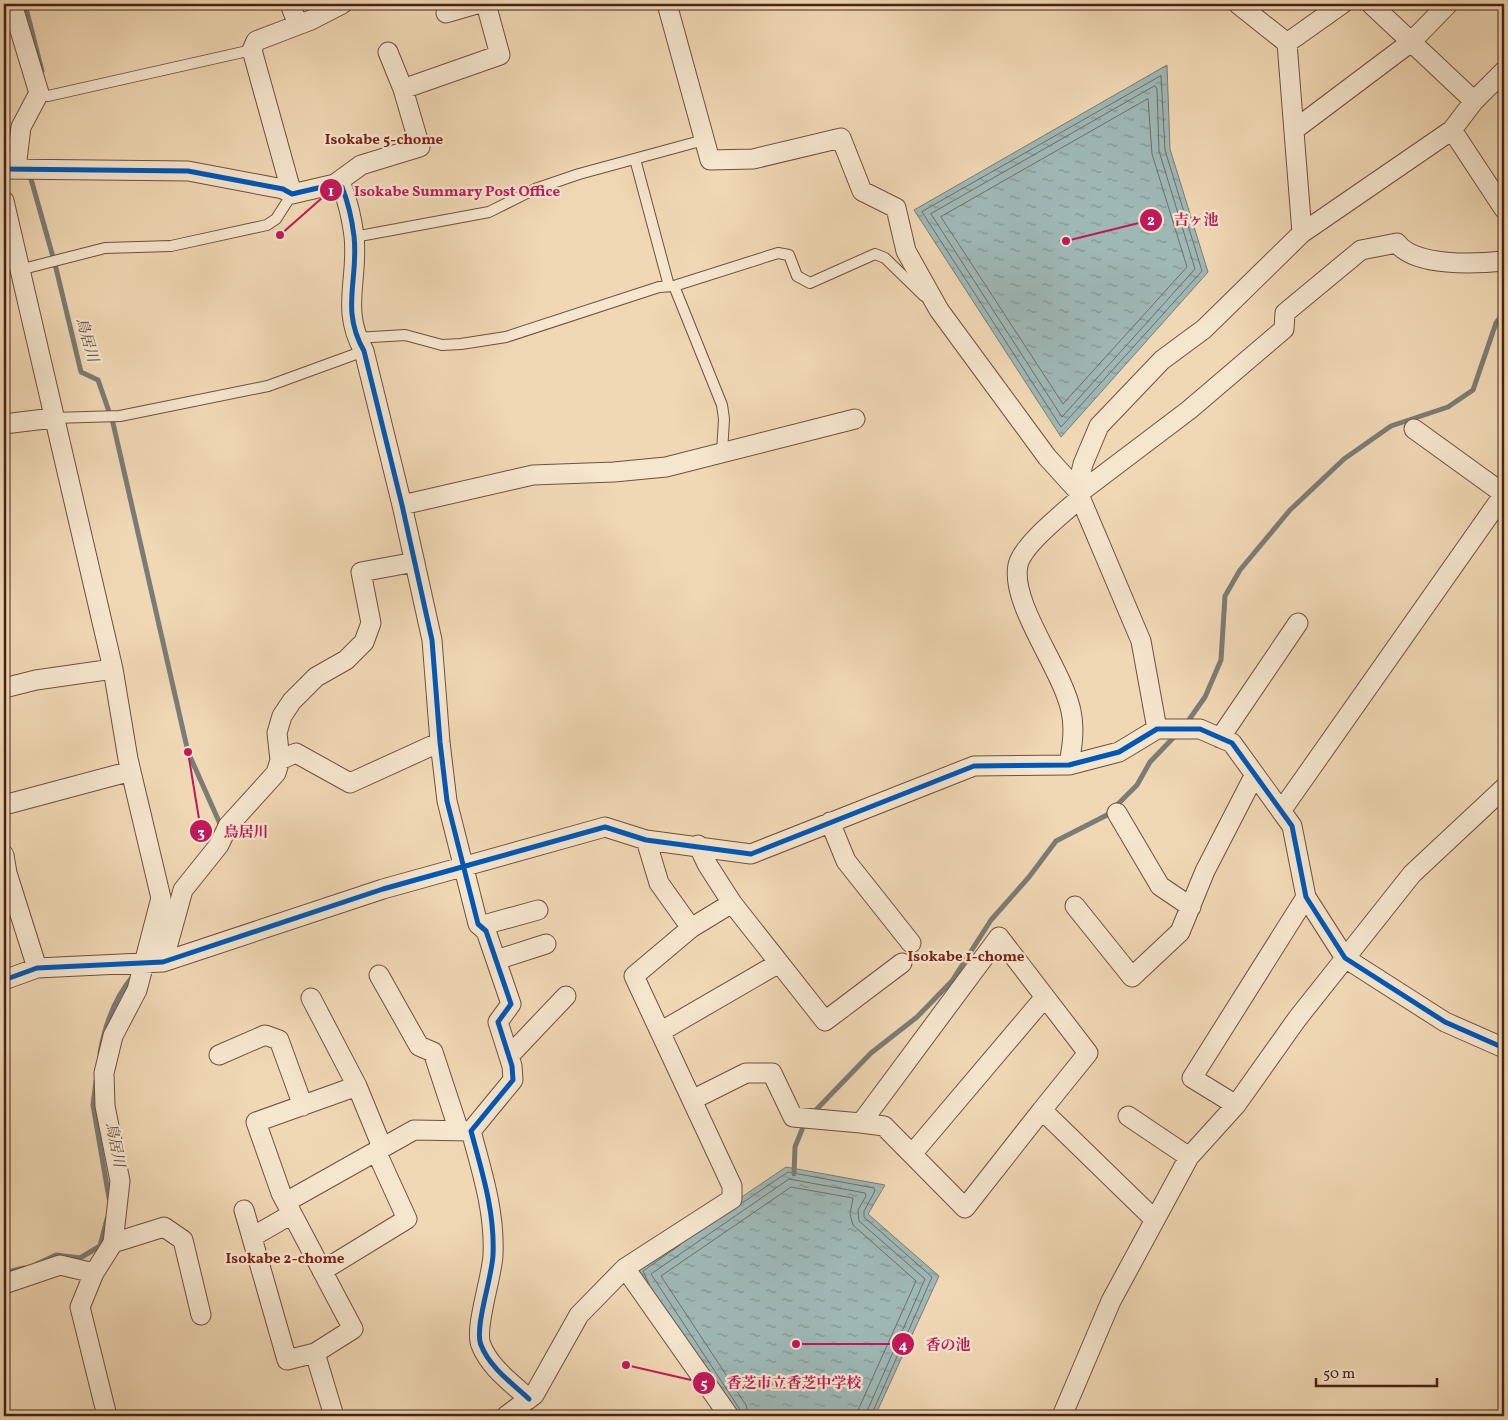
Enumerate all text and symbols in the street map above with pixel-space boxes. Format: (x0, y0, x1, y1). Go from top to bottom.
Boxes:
district label: Isokabe 5-chome (325, 130, 444, 151)
callout: Isokabe Summary Post Office (319, 175, 570, 205)
text: 1 (328, 182, 334, 203)
text: Isokabe Summary Post Office (354, 182, 560, 203)
callout: 吉ヶ池 (1138, 205, 1228, 235)
text: 2 (1147, 211, 1155, 232)
text: 吉ヶ池 (1173, 211, 1219, 232)
water label: 鳥居川 (70, 315, 103, 366)
callout: 鳥居川 (188, 816, 278, 846)
text: 3 (197, 823, 205, 844)
text: 鳥居川 (223, 823, 269, 844)
district label: Isokabe 1-chome (907, 947, 1025, 968)
water label: 鳥居川 (99, 1121, 129, 1171)
district label: Isokabe 2-chome (226, 1249, 345, 1270)
callout: 香の池 (891, 1329, 981, 1359)
text: 4 (898, 1336, 908, 1357)
text: 香の池 (925, 1336, 971, 1357)
scale bar (1316, 1355, 1437, 1387)
text: 50 m (1323, 1364, 1355, 1385)
callout: 香芝市立香芝中学校 (692, 1368, 872, 1398)
text: 5 (700, 1374, 708, 1395)
text: 香芝市立香芝中学校 (726, 1374, 862, 1395)

